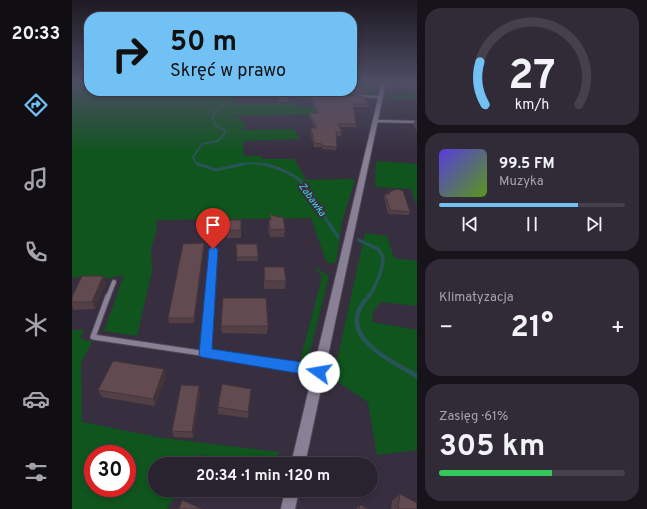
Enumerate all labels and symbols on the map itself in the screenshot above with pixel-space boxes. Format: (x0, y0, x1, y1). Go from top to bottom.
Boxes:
water label: Zabawka (295, 180, 329, 220)
pin (196, 208, 230, 249)
position arrow (298, 351, 340, 393)
speed limit sign: 30 (84, 445, 136, 497)

